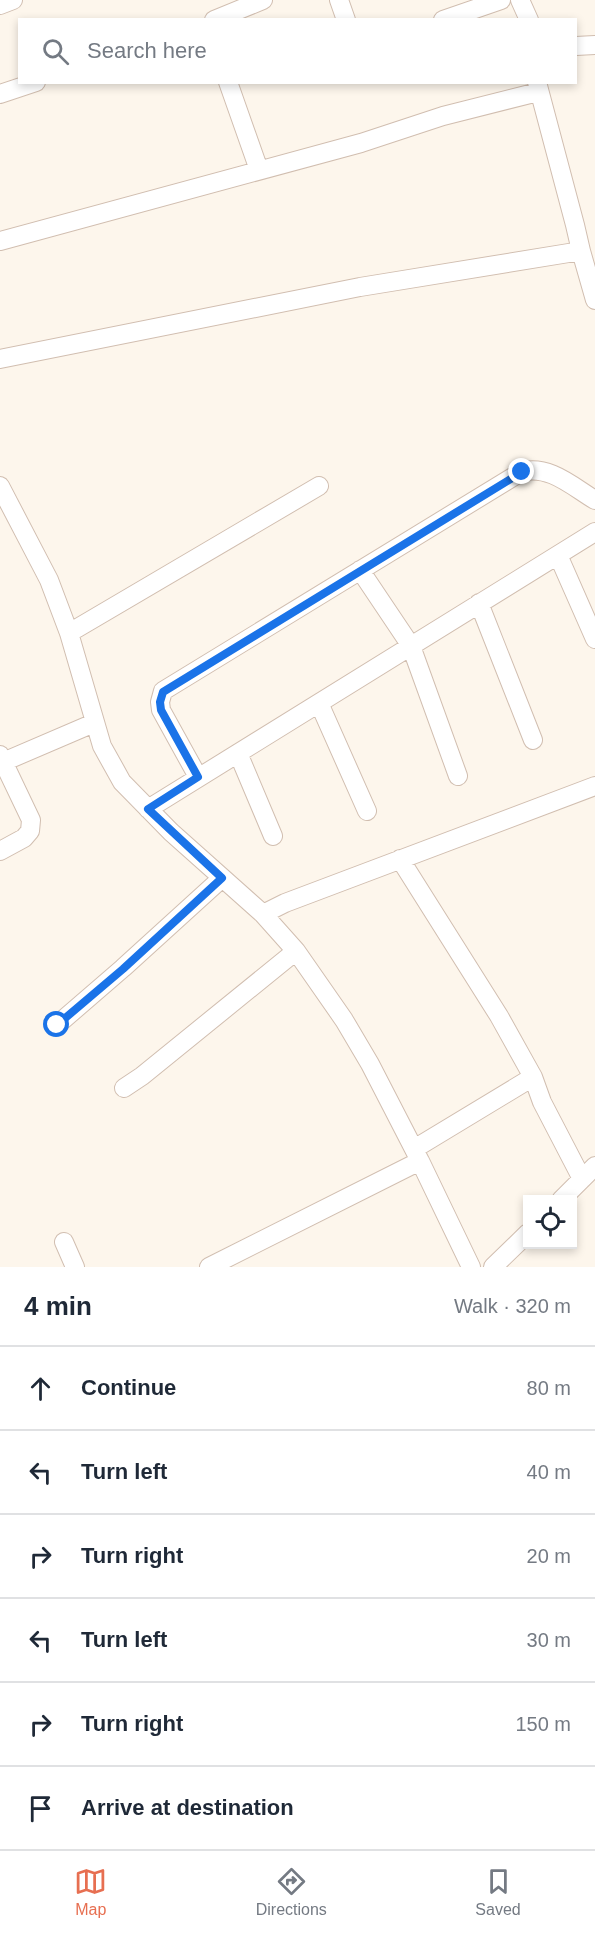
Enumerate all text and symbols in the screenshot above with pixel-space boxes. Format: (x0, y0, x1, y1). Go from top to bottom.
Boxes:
search box (18, 18, 577, 84)
icon: search (39, 35, 72, 68)
text: Search here (87, 38, 207, 63)
route end (508, 458, 534, 484)
route start (43, 1011, 69, 1037)
map controls (523, 1195, 577, 1249)
button: locate (523, 1195, 577, 1249)
text: 4 min (24, 1291, 92, 1321)
text: Walk · 320 m (454, 1295, 571, 1317)
icon: ahead (24, 1372, 57, 1405)
text: Continue (81, 1375, 176, 1400)
text: 80 m (527, 1377, 571, 1399)
icon: left (24, 1456, 57, 1489)
text: Turn left (81, 1459, 167, 1484)
text: 40 m (527, 1461, 571, 1483)
icon: right (24, 1540, 57, 1573)
text: Turn right (81, 1543, 183, 1568)
text: 20 m (527, 1545, 571, 1567)
icon: left (24, 1624, 57, 1657)
text: Turn left (81, 1627, 167, 1652)
text: 30 m (527, 1629, 571, 1651)
icon: right (24, 1708, 57, 1741)
text: Turn right (81, 1711, 183, 1736)
text: 150 m (515, 1713, 571, 1735)
icon: arrive (24, 1792, 57, 1825)
text: Arrive at destination (81, 1795, 294, 1820)
tab: Map (74, 1865, 107, 1919)
tab: Directions (256, 1865, 327, 1919)
tab: Saved (475, 1865, 521, 1919)

